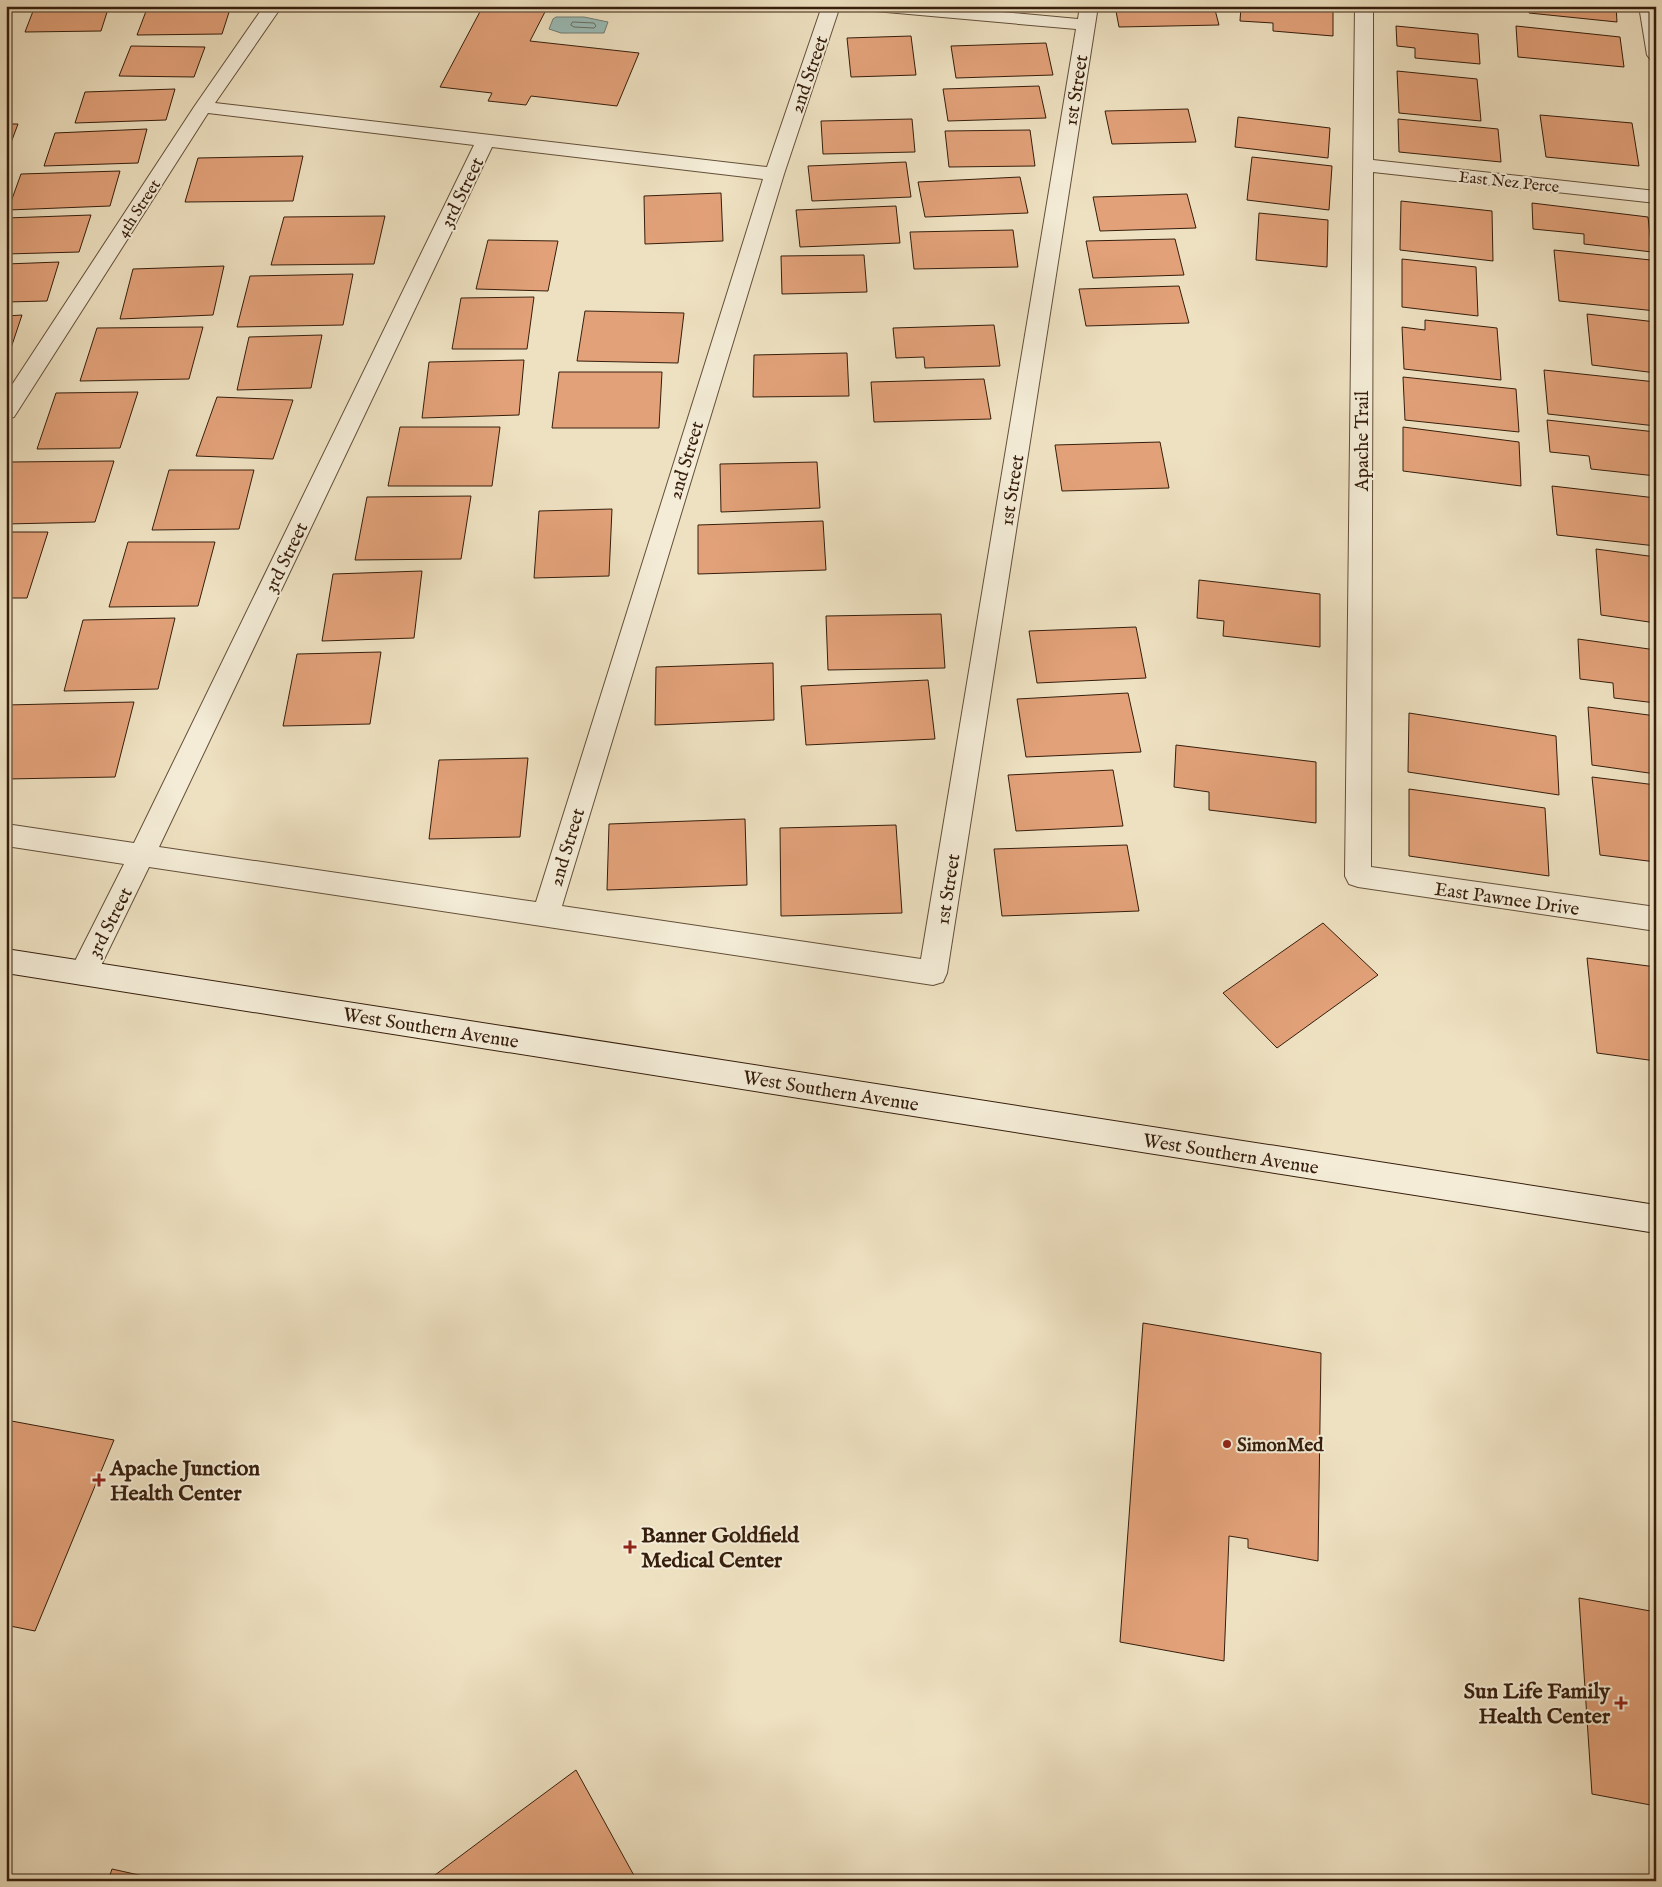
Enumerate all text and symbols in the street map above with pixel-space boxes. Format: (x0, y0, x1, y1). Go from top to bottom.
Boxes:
street label: 2nd Street (785, 32, 834, 117)
street label: 1st Street (1060, 53, 1095, 128)
street label: 3rd Street (435, 153, 490, 232)
street label: East Nez Perce (1458, 168, 1560, 198)
street label: 4th Street (114, 176, 166, 242)
street label: Apache Trail (1351, 390, 1375, 492)
street label: 2nd Street (664, 418, 710, 503)
street label: 1st Street (996, 453, 1031, 528)
street label: 3rd Street (259, 518, 314, 597)
street label: 2nd Street (545, 805, 591, 890)
street label: 1st Street (932, 852, 967, 927)
street label: East Pawnee Drive (1433, 878, 1581, 922)
street label: 3rd Street (83, 883, 139, 962)
street label: West Southern Avenue (341, 1003, 521, 1055)
street label: West Southern Avenue (741, 1066, 921, 1118)
street label: West Southern Avenue (1141, 1129, 1321, 1181)
place label: SimonMed (1237, 1434, 1324, 1458)
marker: SimonMed (1221, 1438, 1233, 1450)
place label: Apache Junction Health Center (109, 1455, 260, 1508)
marker: Apache Junction Health Center (92, 1473, 106, 1487)
place label: Banner Goldfield Medical Center (641, 1522, 800, 1575)
marker: Banner Goldfield Medical Center (623, 1540, 637, 1554)
place label: Sun Life Family Health Center (1464, 1678, 1611, 1731)
marker: Sun Life Family Health Center (1614, 1696, 1628, 1710)

